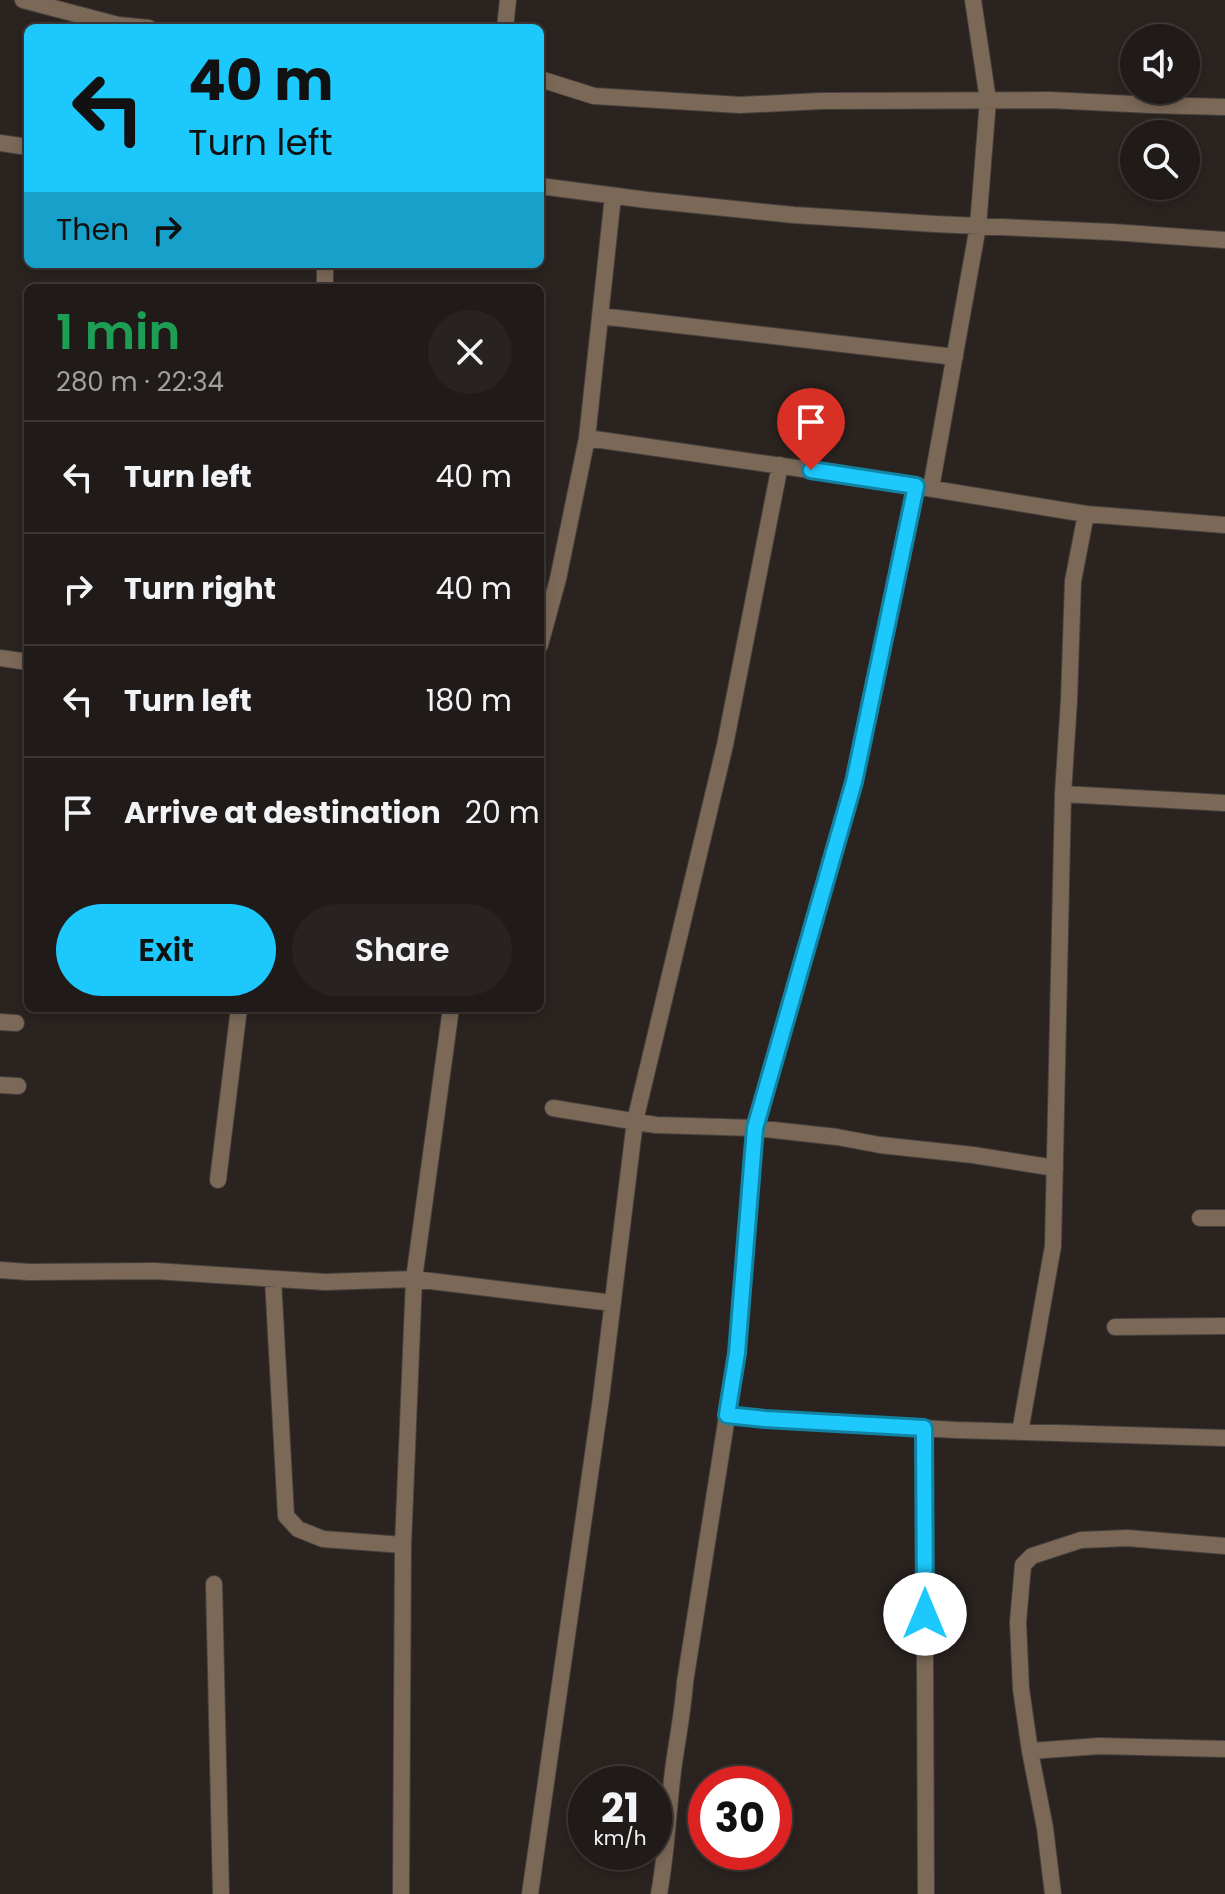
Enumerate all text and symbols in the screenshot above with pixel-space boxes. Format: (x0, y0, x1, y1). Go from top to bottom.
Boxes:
map controls (1120, 24, 1200, 200)
button: sound (1120, 24, 1200, 104)
text: 40 m (188, 41, 334, 120)
icon: left (56, 56, 160, 160)
text: Turn left (188, 117, 333, 168)
button: search (1120, 120, 1200, 200)
text: Then (56, 208, 129, 251)
icon: right (145, 208, 189, 252)
text: 1 min (56, 299, 180, 366)
button: close (428, 310, 512, 394)
text: 280 m · 22:34 (56, 364, 224, 400)
pin (777, 388, 845, 470)
icon: arrive (789, 400, 833, 444)
icon: left (56, 455, 100, 499)
text: Turn left (124, 455, 252, 498)
text: 40 m (435, 455, 512, 498)
icon: right (56, 567, 100, 611)
text: Turn right (124, 567, 276, 610)
text: 40 m (435, 567, 512, 610)
icon: left (56, 679, 100, 723)
text: Turn left (124, 679, 252, 722)
text: 180 m (426, 679, 512, 722)
icon: arrive (56, 791, 100, 835)
text: Arrive at destination (124, 791, 441, 834)
text: 20 m (465, 791, 540, 834)
button: Exit (56, 904, 276, 996)
button: Share (292, 904, 512, 996)
position arrow (883, 1572, 967, 1656)
speed limit sign: 30 (688, 1766, 792, 1870)
text: 21 (601, 1780, 639, 1836)
text: km/h (593, 1824, 647, 1852)

